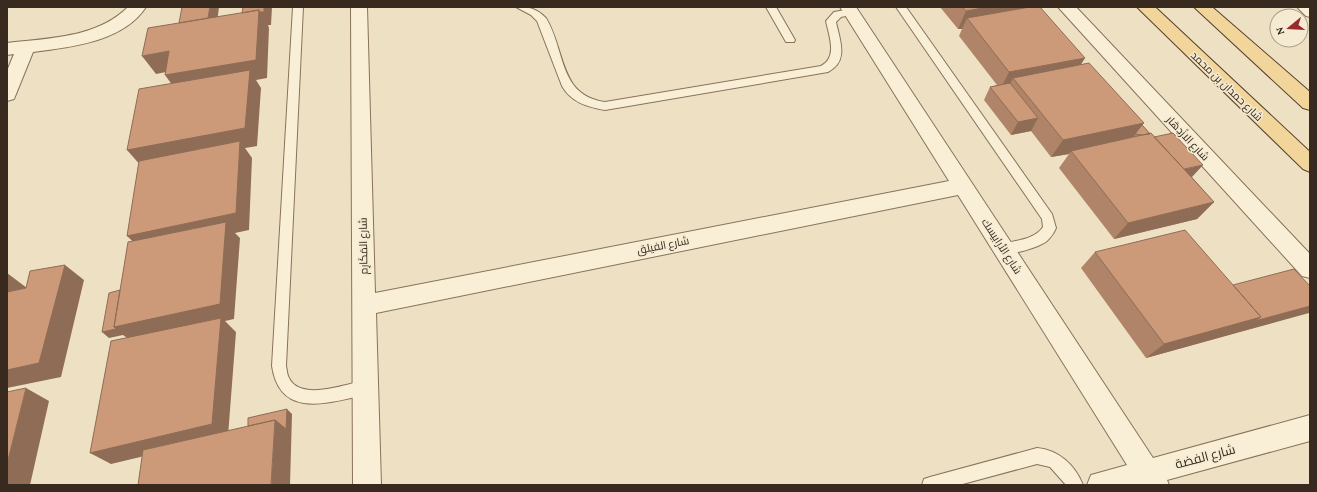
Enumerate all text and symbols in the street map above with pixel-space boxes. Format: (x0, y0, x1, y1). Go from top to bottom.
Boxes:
north arrow (1269, 8, 1309, 48)
text: N (1272, 25, 1286, 37)
street label: شارع حمدان بن محمد (1187, 49, 1265, 125)
street label: شارع الازْدِهَار (1162, 112, 1213, 164)
street label: شارع الأرابيسك (978, 216, 1024, 277)
street label: شارع المَكَارِم (357, 217, 371, 275)
street label: شارع الفيلق (636, 234, 690, 258)
street label: شارع الفضة (1173, 441, 1237, 473)

